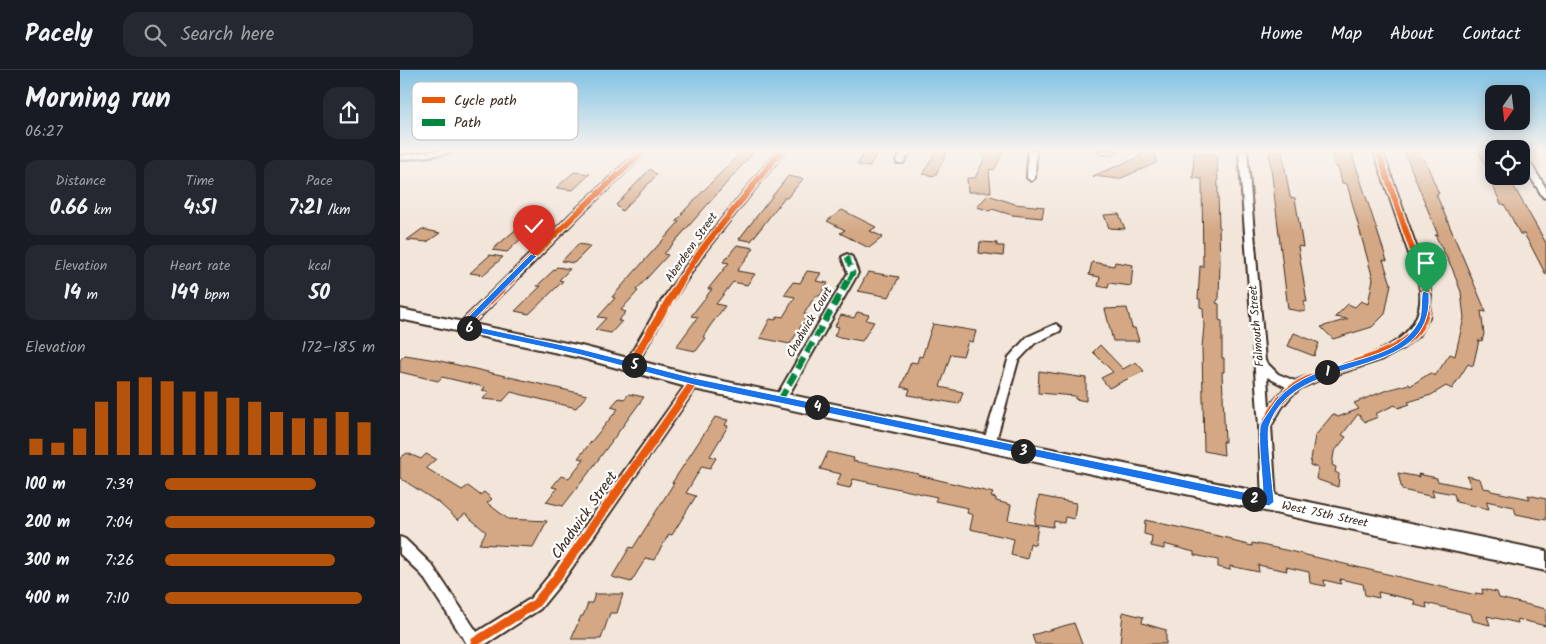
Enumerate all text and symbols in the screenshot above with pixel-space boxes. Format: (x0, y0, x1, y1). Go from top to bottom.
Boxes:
search box (123, 12, 473, 57)
text: Pacely (25, 15, 93, 54)
text: Search here (181, 20, 274, 50)
text: Home (1260, 20, 1303, 49)
text: Map (1331, 20, 1362, 49)
text: About (1390, 20, 1434, 49)
text: Contact (1462, 20, 1521, 49)
icon: search (141, 21, 169, 49)
text: Morning run (25, 77, 171, 122)
legend (412, 82, 578, 140)
north arrow (1485, 85, 1530, 130)
map controls (1485, 85, 1530, 185)
button: share (323, 87, 375, 139)
text: Cycle path (454, 90, 517, 112)
text: Path (454, 112, 481, 134)
text: 06:27 (25, 119, 63, 144)
button: locate (1485, 140, 1530, 185)
text: Distance (56, 170, 106, 192)
text: Time (186, 170, 214, 192)
text: Pace (306, 170, 333, 192)
text: 0.66 (50, 192, 88, 225)
text: 4:51 (183, 192, 217, 225)
text: 7:21 (288, 192, 322, 225)
text: km (88, 199, 112, 221)
text: /km (322, 199, 350, 221)
pin (513, 205, 555, 256)
street label: Aberdeen Street (660, 208, 723, 286)
icon: check (520, 212, 548, 240)
pin (1405, 242, 1447, 293)
icon: arrive (1412, 249, 1440, 277)
text: Elevation (54, 255, 107, 277)
text: Heart rate (170, 255, 230, 277)
text: kcal (308, 255, 331, 277)
text: 14 (63, 277, 81, 310)
text: 149 (170, 277, 199, 310)
text: 50 (309, 277, 330, 310)
street label: Chadwick Court (781, 283, 838, 361)
text: m (81, 284, 98, 306)
text: bpm (199, 284, 230, 306)
street label: Falmouth Street (1243, 284, 1270, 368)
pin: 6 (456, 316, 482, 340)
text: 6 (466, 317, 473, 339)
text: Elevation (25, 335, 86, 360)
text: 172–185 m (301, 335, 375, 360)
pin: 5 (622, 352, 646, 378)
text: 5 (631, 354, 638, 376)
pin: 1 (1314, 360, 1340, 384)
text: 1 (1325, 361, 1330, 383)
pin: 4 (804, 394, 830, 420)
text: 4 (814, 396, 821, 418)
pin: 3 (1010, 438, 1036, 464)
text: 3 (1020, 440, 1027, 462)
street label: Chadwick Street (545, 466, 624, 565)
text: 100 m (25, 472, 66, 497)
text: 7:39 (105, 472, 133, 497)
pin: 2 (1242, 486, 1266, 512)
text: 2 (1250, 488, 1259, 510)
street label: West 75th Street (1280, 496, 1370, 533)
text: 200 m (25, 510, 70, 535)
text: 7:04 (105, 510, 133, 535)
text: 300 m (25, 548, 69, 573)
text: 7:26 (105, 548, 135, 573)
text: 400 m (25, 586, 69, 611)
text: 7:10 (105, 586, 129, 611)

